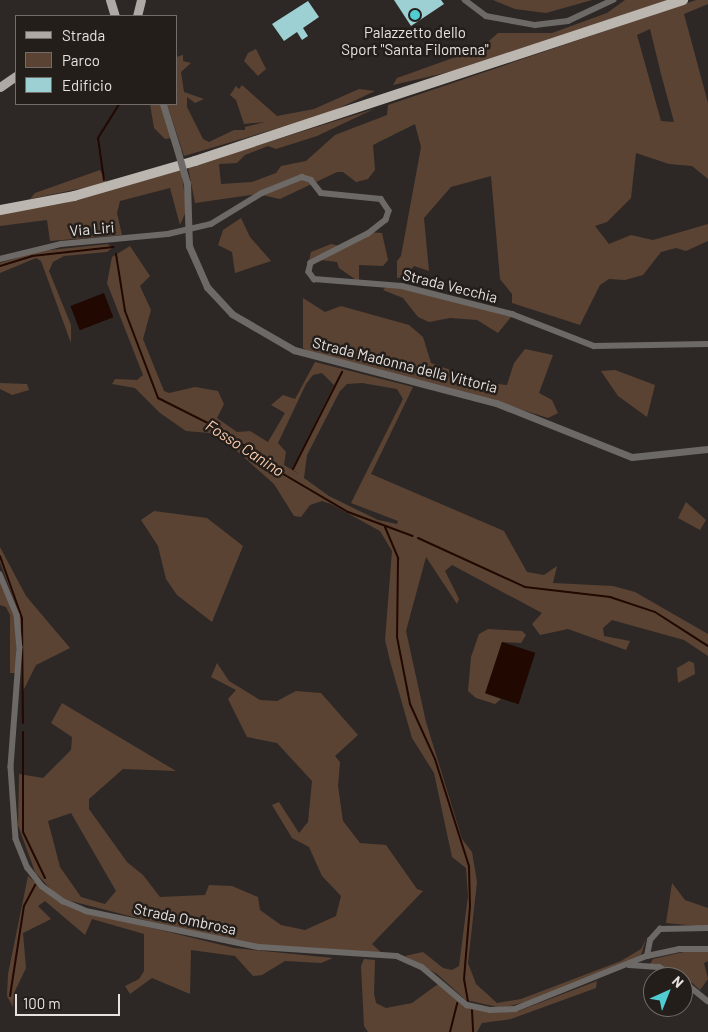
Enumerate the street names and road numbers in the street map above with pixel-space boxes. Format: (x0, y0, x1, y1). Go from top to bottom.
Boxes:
street label: Via Liri (69, 218, 115, 240)
street label: Strada Vecchia (401, 265, 499, 307)
street label: Strada Madonna della Vittoria (311, 333, 499, 397)
street label: Strada Ombrosa (132, 899, 238, 939)

